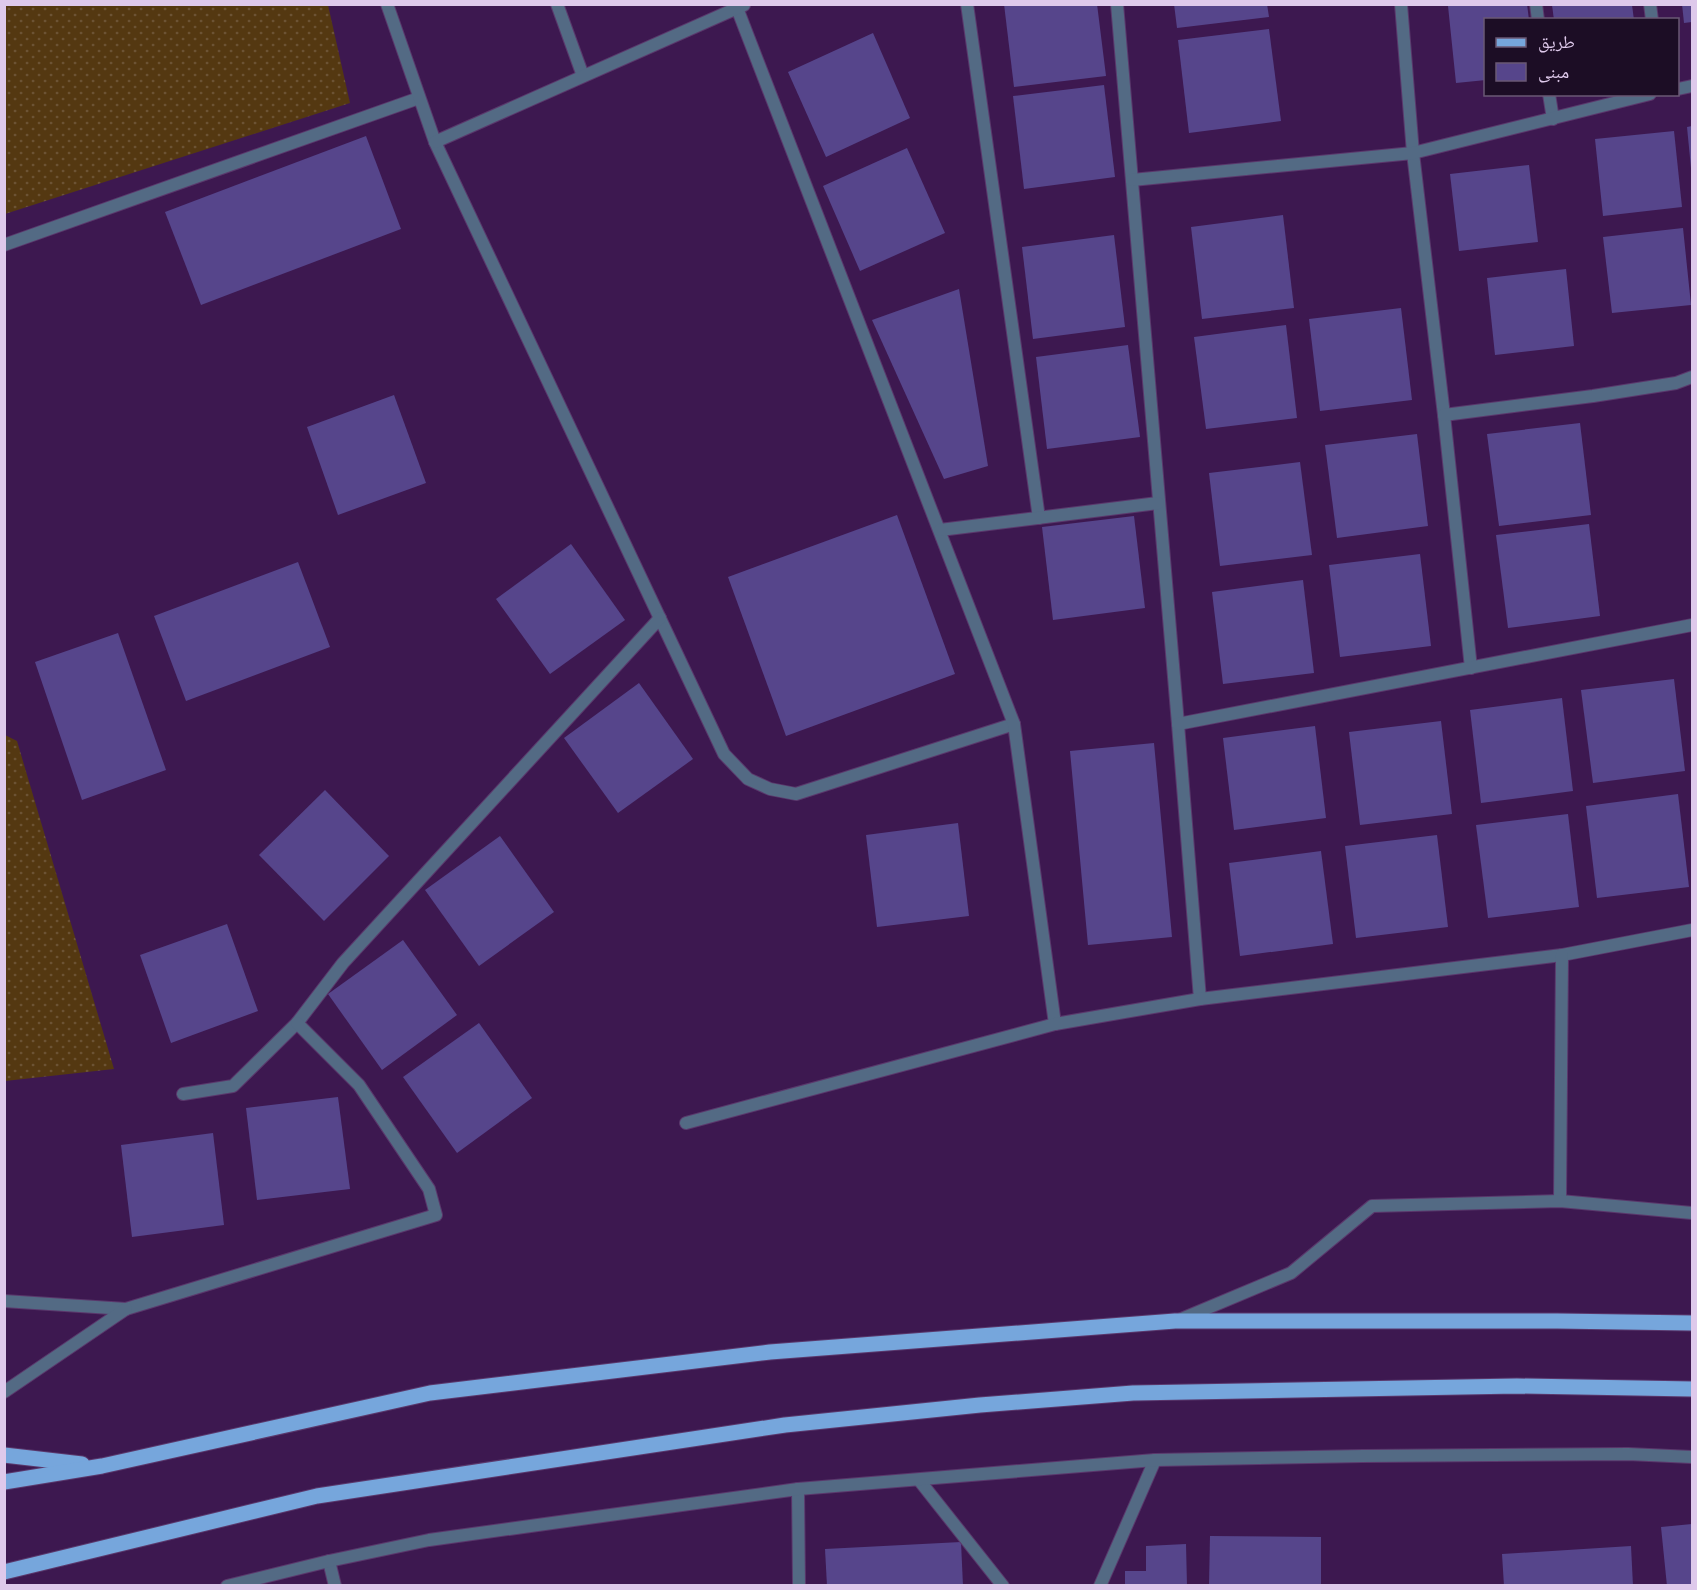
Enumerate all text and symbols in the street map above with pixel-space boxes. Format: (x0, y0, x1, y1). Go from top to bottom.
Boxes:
legend (1484, 18, 1679, 96)
text: طريق (1538, 29, 1575, 56)
text: مبنى (1538, 59, 1569, 86)

